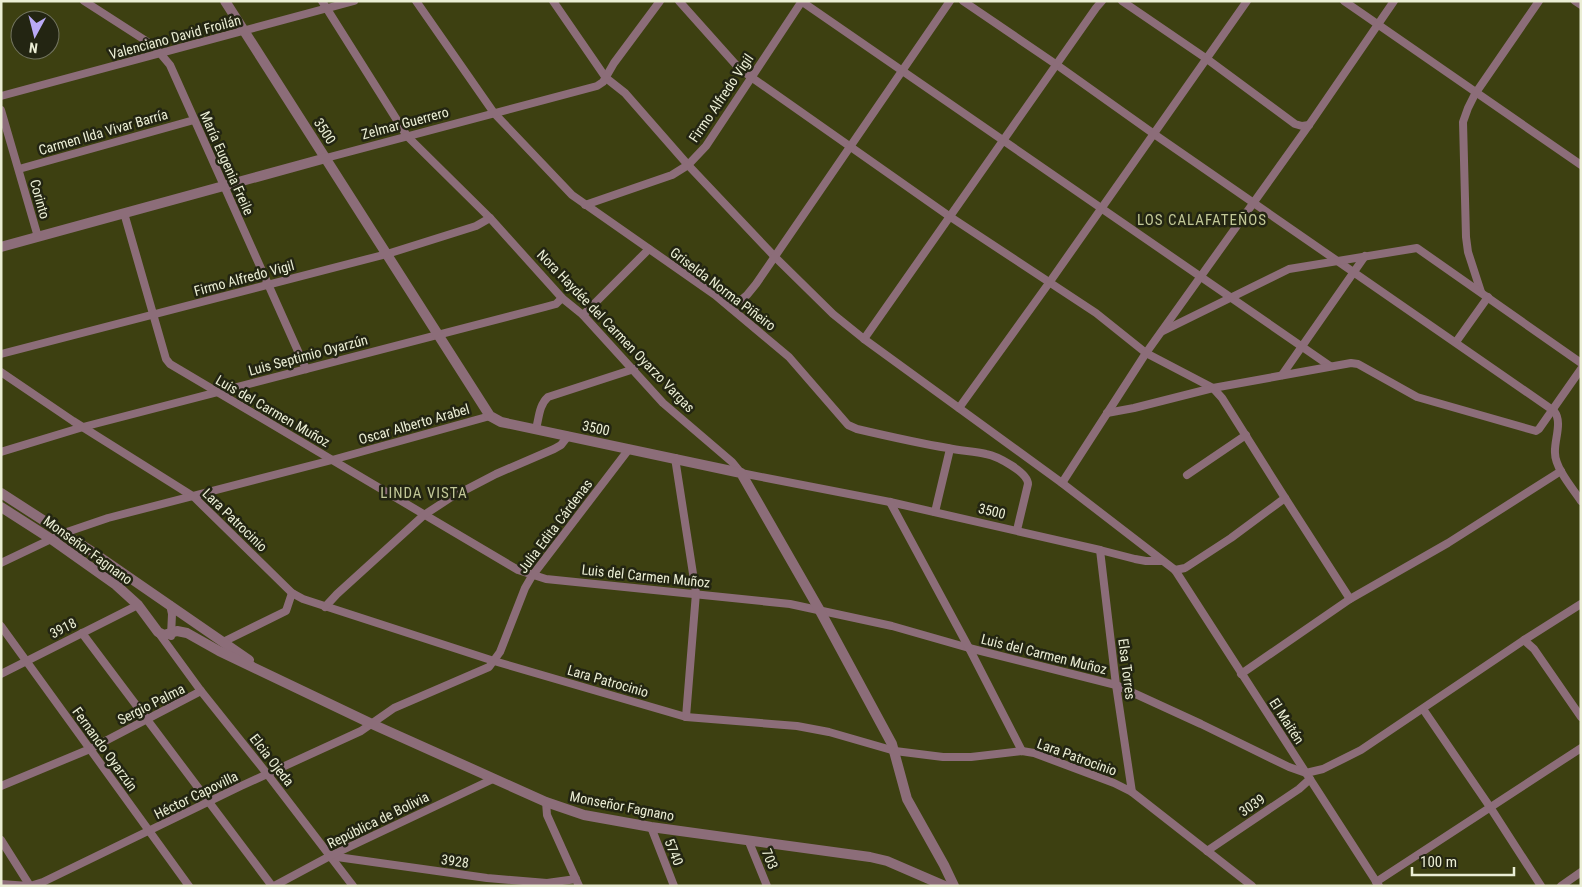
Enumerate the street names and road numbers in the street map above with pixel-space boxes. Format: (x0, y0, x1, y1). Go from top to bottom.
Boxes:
street label: Valenciano David Froilán (107, 12, 243, 62)
street label: Firmo Alfredo Vigil (686, 51, 756, 145)
street label: Zelmar Guerrero (360, 104, 450, 142)
street label: Carmen Ilda Vivar Barría (37, 106, 169, 158)
street label: María Eugenia Freile (197, 109, 257, 218)
street label: 3500 (311, 115, 339, 147)
street label: Corinto (27, 177, 53, 221)
street label: Griselda Norma Piñeiro (667, 244, 779, 334)
street label: Nora Haydée del Carmen Oyarzo Vargas (534, 246, 698, 416)
street label: Firmo Alfredo Vigil (192, 257, 296, 299)
street label: Luis Septimio Oyarzún (247, 331, 369, 379)
street label: Luis del Carmen Muñoz (213, 372, 333, 450)
street label: Oscar Alberto Arabel (357, 401, 471, 447)
street label: 3500 (581, 417, 611, 439)
street label: Julia Edita Cárdenas (515, 476, 595, 576)
street label: Lara Patrocinio (199, 485, 271, 555)
street label: 3500 (977, 500, 1007, 522)
street label: Monseñor Fagnano (40, 512, 136, 588)
street label: Luis del Carmen Muñoz (581, 561, 711, 591)
street label: 3918 (47, 615, 79, 641)
street label: Luis del Carmen Muñoz (979, 631, 1109, 677)
street label: Elsa Torres (1115, 638, 1139, 700)
street label: Lara Patrocinio (566, 662, 650, 700)
street label: Sergio Palma (115, 680, 187, 728)
street label: El Maitén (1266, 695, 1308, 747)
street label: Fernando Oyarzún (69, 704, 141, 794)
street label: Elcia Ojeda (247, 731, 297, 789)
street label: Lara Patrocinio (1035, 735, 1119, 779)
street label: Héctor Capovilla (152, 768, 240, 822)
street label: República de Bolivia (325, 788, 431, 852)
street label: Monseñor Fagnano (568, 788, 676, 824)
street label: 3039 (1236, 791, 1268, 819)
street label: 5740 (661, 836, 687, 868)
street label: 703 (759, 846, 781, 872)
street label: 3928 (440, 851, 470, 871)

